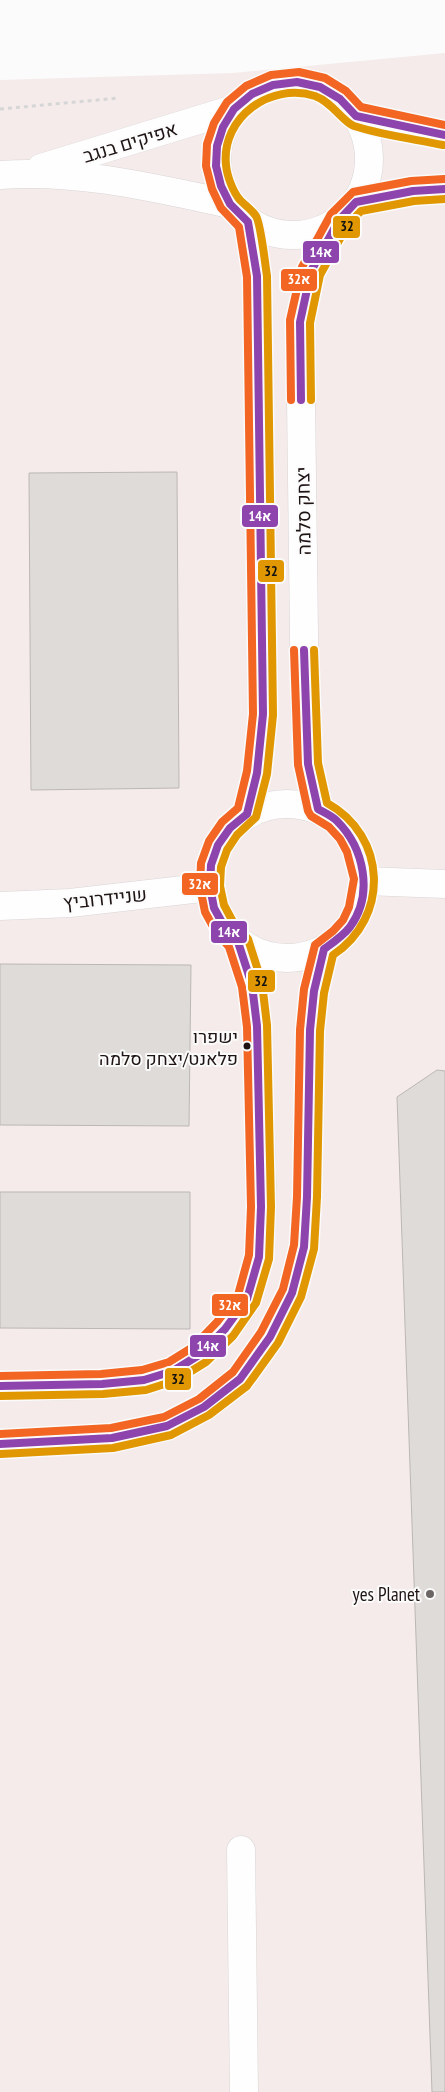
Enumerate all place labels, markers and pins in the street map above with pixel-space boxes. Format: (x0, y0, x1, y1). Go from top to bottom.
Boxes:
place label: ישפרו פלאנט/יצחק סלמה (99, 1025, 238, 1070)
marker: ישפרו פלאנט/יצחק סלמה (242, 1041, 252, 1051)
place label: yes Planet (353, 1582, 421, 1606)
marker: yes Planet (424, 1588, 436, 1600)

